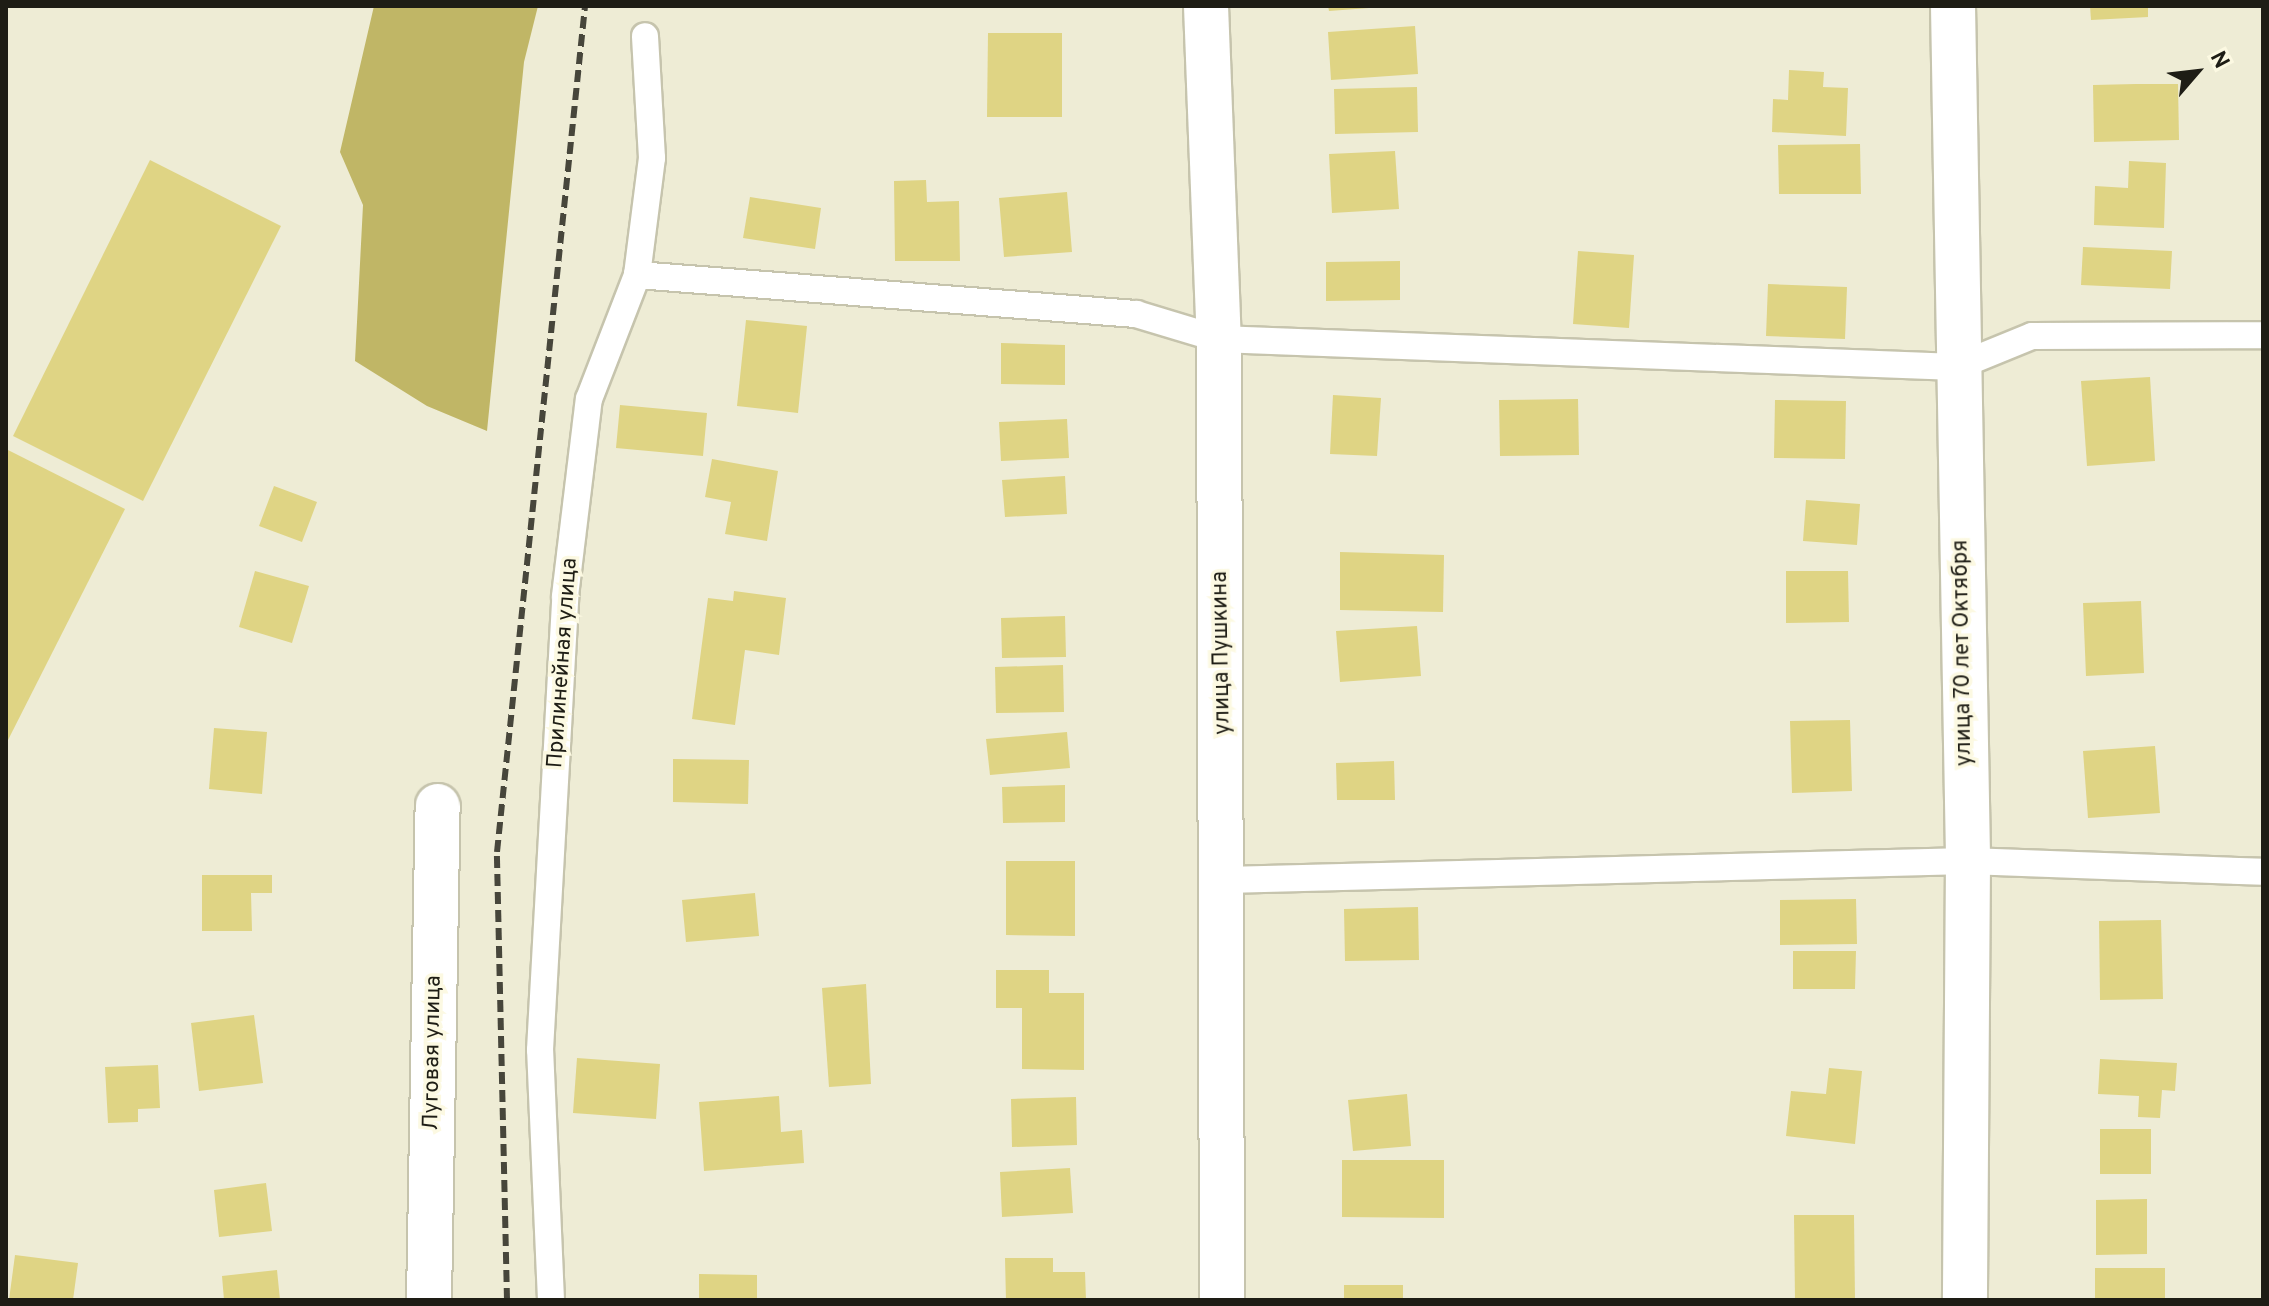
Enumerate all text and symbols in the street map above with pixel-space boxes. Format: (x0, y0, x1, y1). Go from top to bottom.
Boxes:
north arrow (2157, 32, 2237, 112)
text: N (2203, 47, 2234, 74)
street label: улица 70 лет Октября (1948, 539, 1978, 767)
street label: Прилинейная улица (542, 557, 584, 769)
street label: улица Пушкина (1207, 571, 1237, 735)
street label: Луговая улица (418, 975, 448, 1131)

